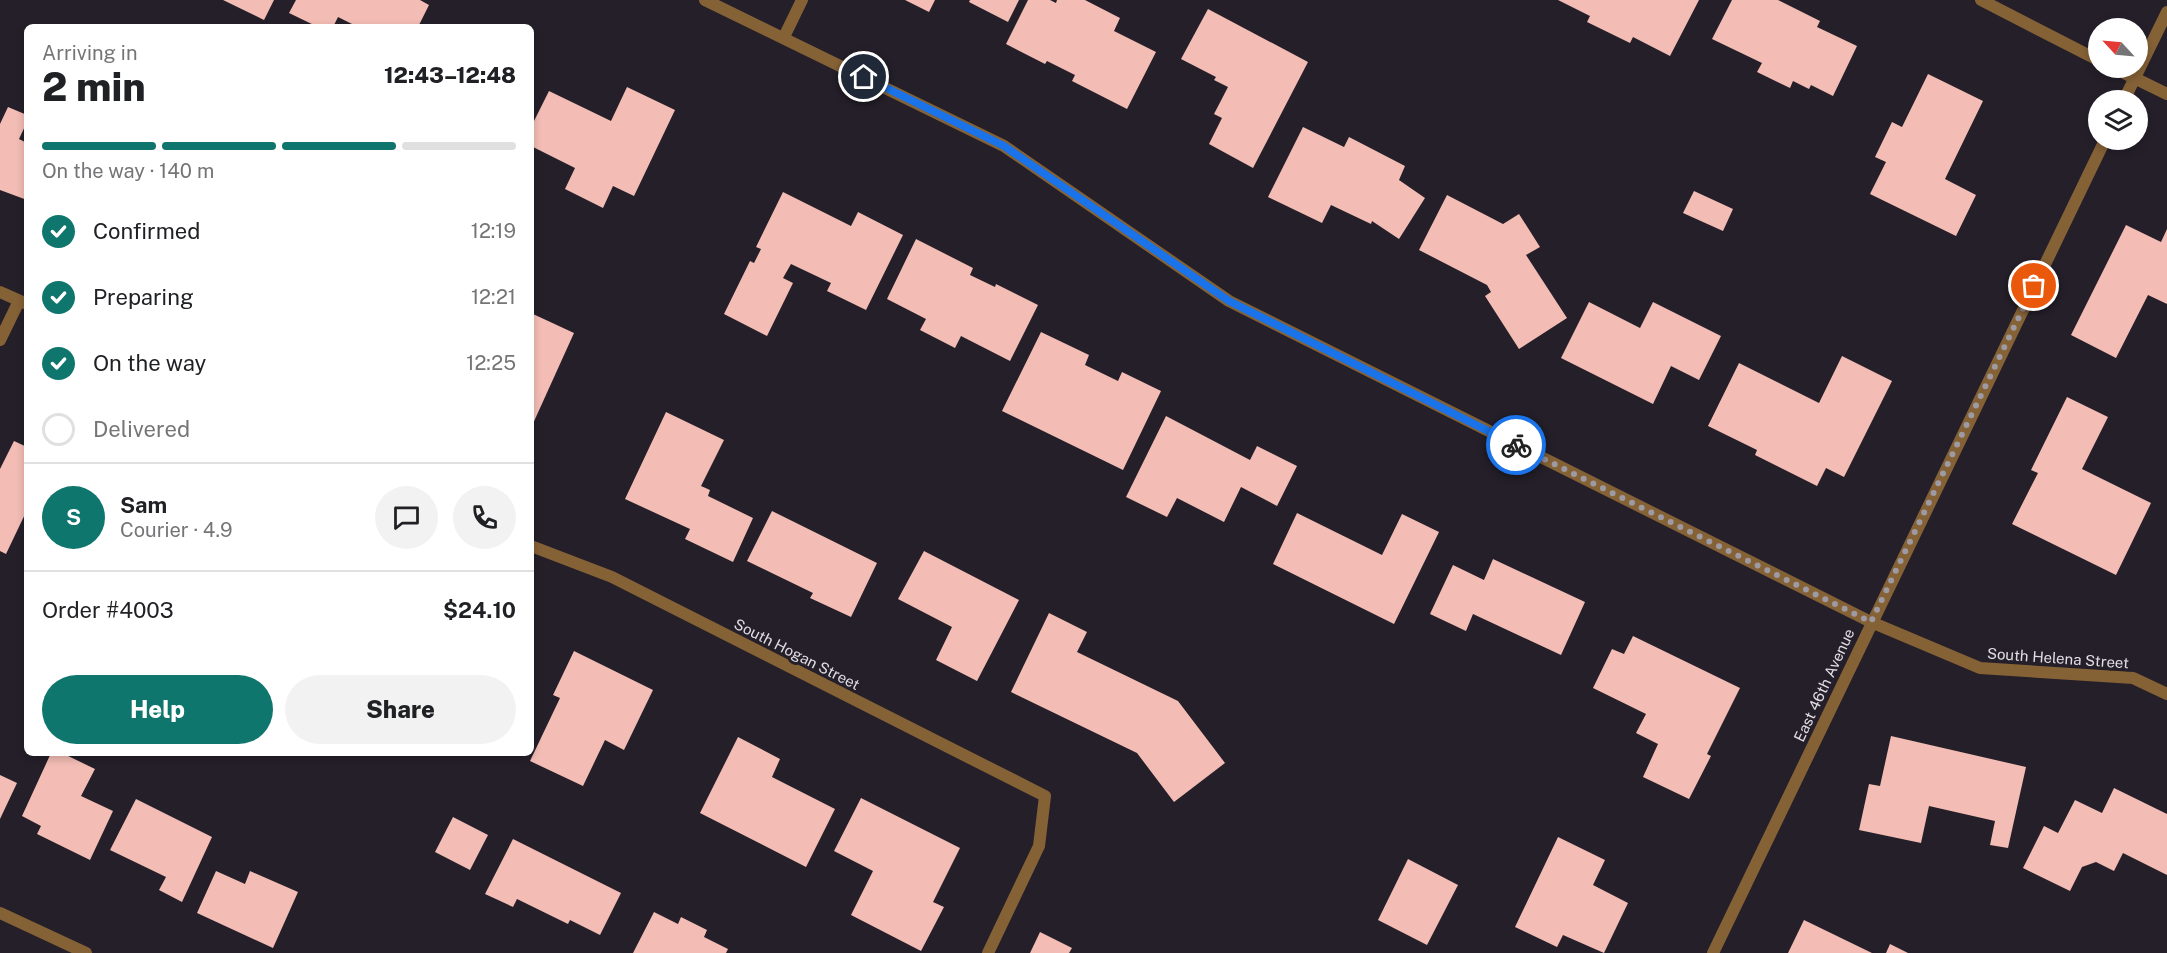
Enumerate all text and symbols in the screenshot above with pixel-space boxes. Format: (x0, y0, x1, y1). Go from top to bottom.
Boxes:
north arrow (2088, 18, 2148, 78)
map controls (2088, 18, 2148, 150)
text: Arriving in (42, 41, 137, 65)
pin (838, 51, 889, 102)
icon: home (847, 60, 880, 93)
text: 12:43–12:48 (384, 62, 516, 88)
text: 2 min (42, 64, 146, 110)
button: layers (2088, 90, 2148, 150)
text: On the way · 140 m (42, 159, 214, 183)
icon: check (42, 215, 75, 248)
text: Confirmed (93, 218, 200, 244)
text: 12:19 (471, 219, 516, 243)
pin (2008, 260, 2059, 311)
icon: bag (2017, 269, 2050, 302)
icon: check (42, 281, 75, 314)
text: Preparing (93, 284, 194, 310)
text: 12:21 (471, 285, 516, 309)
icon: check (42, 347, 75, 380)
text: On the way (93, 350, 206, 376)
text: 12:25 (466, 351, 516, 375)
courier (1486, 415, 1546, 475)
text: Delivered (93, 416, 190, 442)
icon: bike (1500, 429, 1533, 462)
button: chat (375, 486, 438, 549)
button: phone (453, 486, 516, 549)
text: Sam (120, 492, 167, 518)
text: S (66, 504, 81, 530)
text: Courier · 4.9 (120, 518, 232, 542)
text: Order #4003 (42, 597, 174, 623)
text: $24.10 (443, 597, 516, 623)
street label: South Hogan Street (731, 615, 863, 693)
street label: East 46th Avenue (1790, 626, 1858, 744)
street label: South Helena Street (1986, 645, 2130, 671)
button: Help (42, 675, 273, 744)
button: Share (285, 675, 516, 744)

